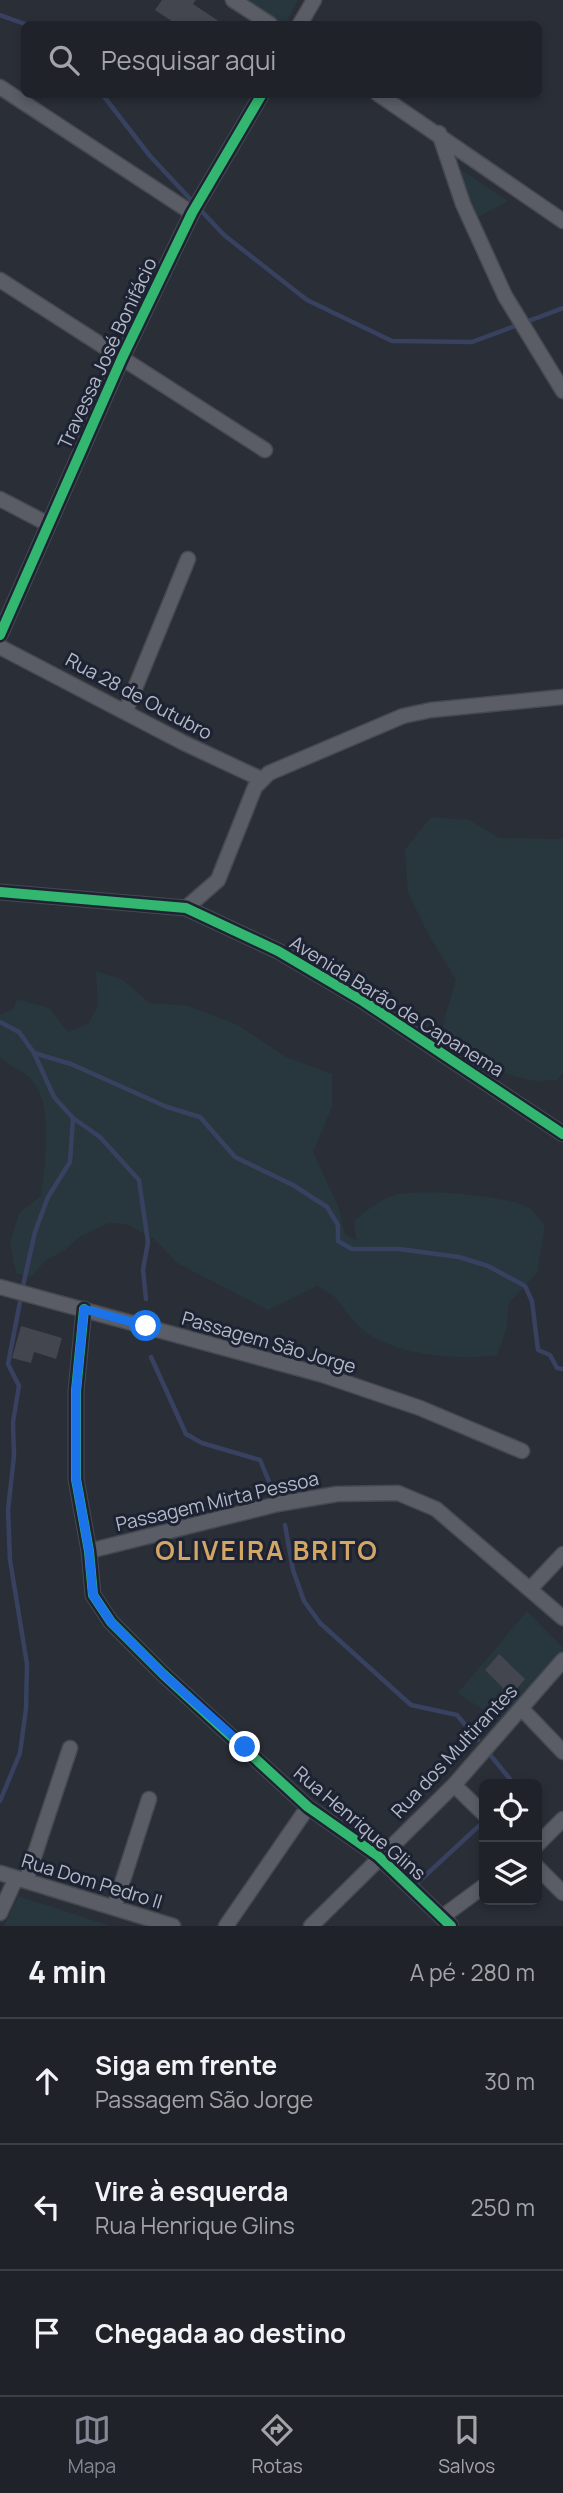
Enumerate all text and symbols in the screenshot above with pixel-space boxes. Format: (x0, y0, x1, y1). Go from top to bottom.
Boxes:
search box (21, 21, 542, 98)
icon: search (45, 41, 83, 79)
text: Pesquisar aqui (101, 42, 276, 78)
street label: Travessa José Bonifácio (51, 253, 163, 453)
street label: Rua 28 de Outubro (61, 646, 217, 746)
street label: Avenida Barão de Capanema (285, 929, 509, 1083)
street label: Passagem São Jorge (179, 1305, 359, 1379)
route start (130, 1310, 161, 1341)
street label: Passagem Mirta Pessoa (113, 1465, 321, 1537)
district label: OLIVEIRA BRITO (155, 1532, 379, 1568)
street label: Rua dos Multirantes (385, 1678, 523, 1824)
route end (229, 1731, 260, 1762)
street label: Rua Henrique Glins (288, 1760, 432, 1886)
map controls (479, 1779, 542, 1905)
button: locate (479, 1779, 542, 1842)
button: layers (479, 1842, 542, 1905)
street label: Rua Dom Pedro II (18, 1847, 166, 1915)
text: 4 min (28, 1951, 106, 1992)
text: A pé · 280 m (410, 1956, 535, 1988)
text: Siga em frente (95, 2047, 277, 2083)
icon: ahead (28, 2062, 66, 2100)
text: 30 m (484, 2065, 535, 2097)
text: Passagem São Jorge (95, 2083, 313, 2115)
text: Vire à esquerda (95, 2173, 288, 2209)
icon: left (28, 2188, 66, 2226)
text: 250 m (470, 2191, 535, 2223)
text: Rua Henrique Glins (95, 2209, 295, 2241)
icon: arrive (28, 2314, 66, 2352)
text: Chegada ao destino (95, 2315, 346, 2351)
tab: Mapa (68, 2411, 116, 2479)
tab: Rotas (251, 2411, 303, 2479)
tab: Salvos (438, 2411, 495, 2479)

